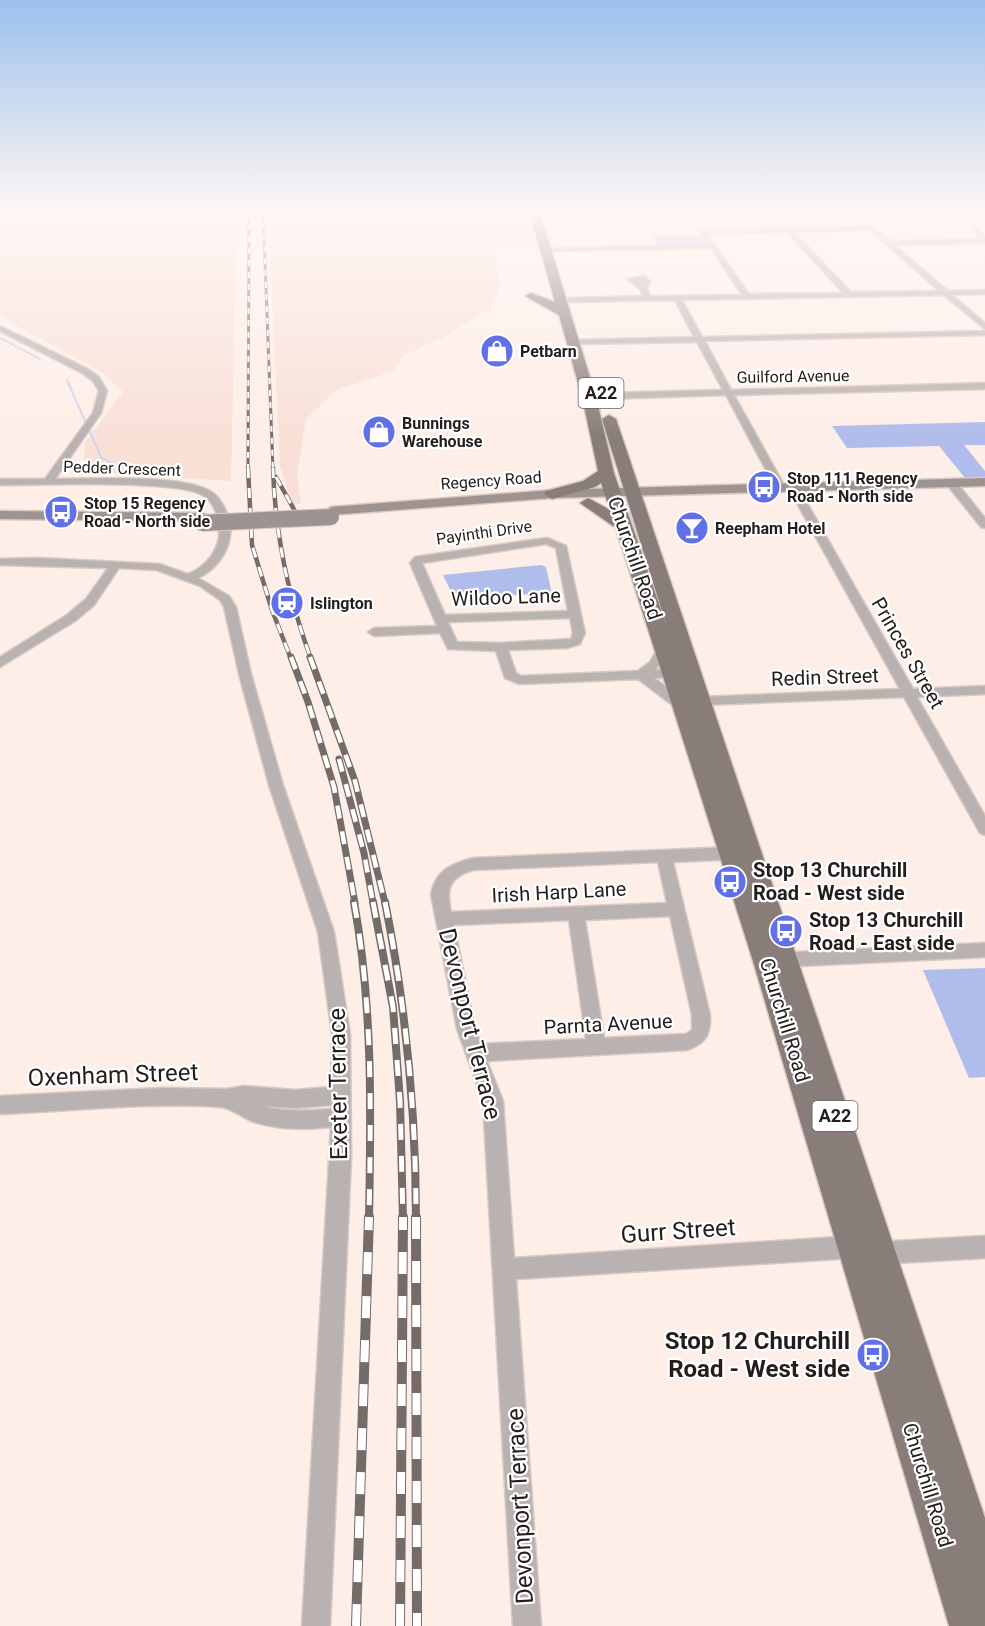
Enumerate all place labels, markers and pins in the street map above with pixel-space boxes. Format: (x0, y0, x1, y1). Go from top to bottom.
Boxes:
shop icon: Petbarn (479, 333, 515, 369)
place label: Petbarn (520, 342, 577, 361)
shop icon: Bunnings Warehouse (361, 414, 397, 450)
place label: Bunnings Warehouse (402, 414, 483, 451)
bus stop icon: Stop 111 Regency Road - North side (746, 469, 782, 505)
place label: Stop 111 Regency Road - North side (787, 469, 919, 506)
bus stop icon: Stop 15 Regency Road - North side (43, 494, 79, 530)
place label: Stop 15 Regency Road - North side (84, 494, 210, 531)
bar icon: Reepham Hotel (674, 510, 710, 546)
place label: Reepham Hotel (715, 519, 826, 538)
station icon: Islington (269, 585, 305, 621)
place label: Islington (310, 594, 373, 613)
place label: Stop 13 Churchill Road - West side (753, 858, 907, 905)
bus stop icon: Stop 13 Churchill Road - West side (712, 864, 748, 900)
place label: Stop 13 Churchill Road - East side (809, 908, 963, 955)
bus stop icon: Stop 13 Churchill Road - East side (768, 913, 804, 949)
place label: Stop 12 Churchill Road - West side (665, 1327, 850, 1383)
bus stop icon: Stop 12 Churchill Road - West side (855, 1337, 891, 1373)

